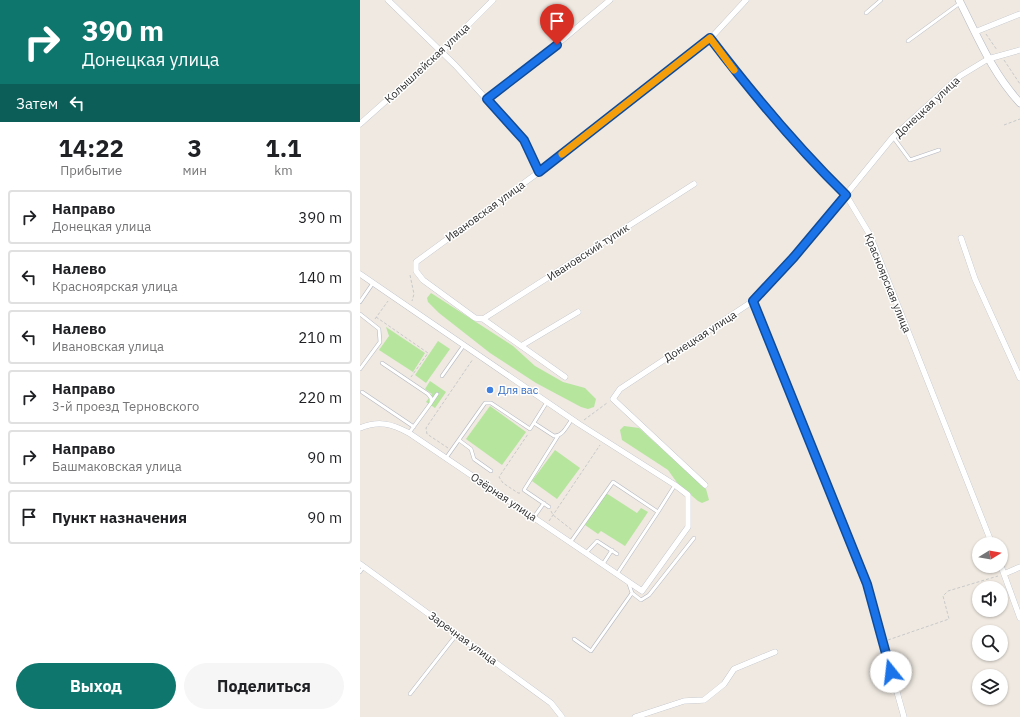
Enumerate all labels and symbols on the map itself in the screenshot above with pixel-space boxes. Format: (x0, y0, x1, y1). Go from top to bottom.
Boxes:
pin (540, 4, 574, 45)
street label: Колышлейская улица (382, 20, 472, 106)
street label: Донецкая улица (892, 73, 963, 141)
street label: Ивановская улица (443, 177, 528, 245)
street label: Ивановский тупик (544, 220, 632, 284)
street label: Красноярская улица (862, 231, 914, 335)
street label: Донецкая улица (661, 307, 739, 365)
place label: Для вас (498, 383, 539, 397)
marker: Для вас (485, 385, 495, 395)
street label: Озёрная улица (468, 470, 540, 524)
north arrow (972, 537, 1008, 573)
street label: Заречная улица (426, 608, 500, 668)
position arrow (870, 651, 912, 693)

